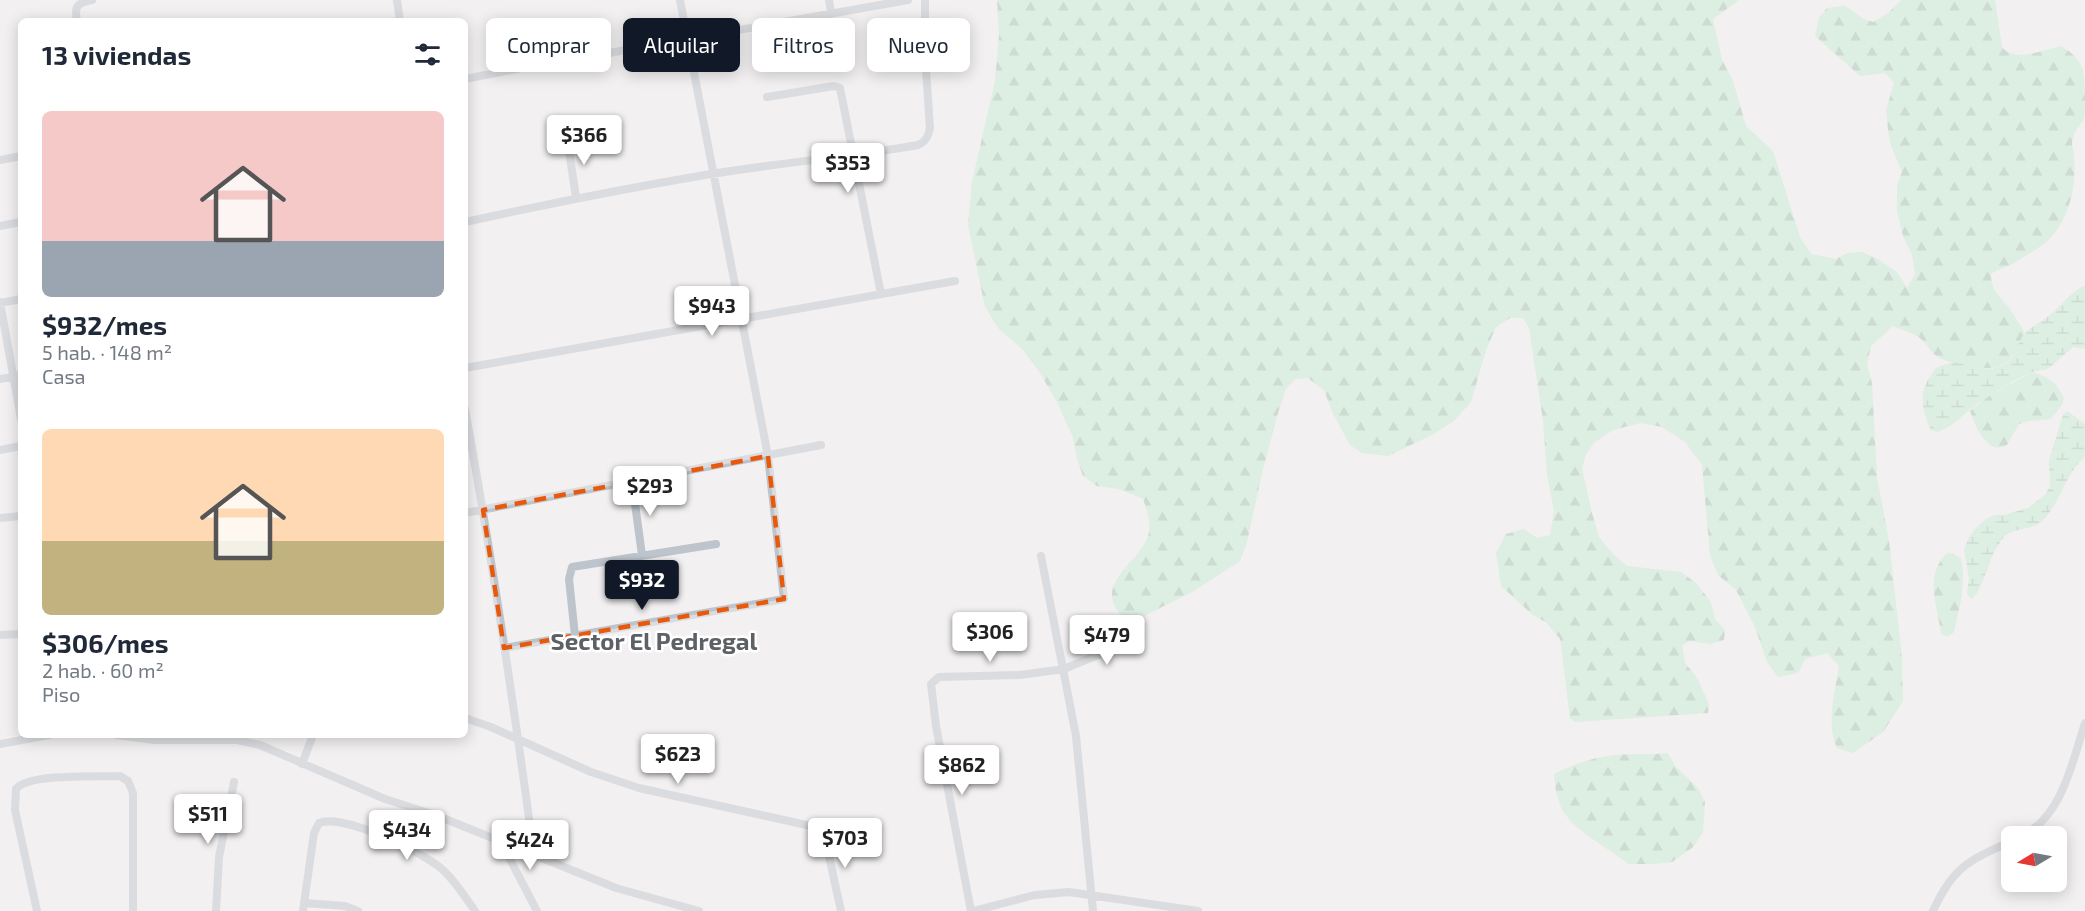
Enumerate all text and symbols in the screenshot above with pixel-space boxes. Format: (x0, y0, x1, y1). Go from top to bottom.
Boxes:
chip: Comprar (486, 18, 611, 72)
chip: Alquilar (623, 18, 740, 72)
chip: Filtros (752, 18, 855, 72)
chip: Nuevo (867, 18, 970, 72)
icon: filters (411, 38, 444, 71)
text: 13 viviendas (42, 39, 191, 70)
pin: $366 (548, 115, 620, 166)
text: $366 (561, 122, 607, 146)
pin: $353 (812, 143, 884, 194)
icon: home (189, 150, 297, 258)
text: $353 (825, 150, 871, 174)
pin: $943 (676, 286, 748, 337)
text: $943 (688, 293, 736, 317)
text: $932/mes (42, 309, 167, 340)
text: 5 hab. · 148 m² (42, 340, 172, 364)
text: Casa (42, 364, 86, 388)
pin: $293 (614, 466, 686, 517)
icon: home (189, 468, 297, 576)
text: $293 (627, 473, 673, 497)
pin: $932 (606, 560, 678, 611)
text: $932 (619, 567, 665, 591)
pin: $306 (954, 612, 1026, 663)
pin: $479 (1071, 615, 1143, 666)
text: $306 (966, 619, 1014, 643)
text: $479 (1084, 622, 1130, 646)
district label: Sector El Pedregal (551, 626, 758, 655)
text: $306/mes (42, 627, 168, 658)
text: 2 hab. · 60 m² (42, 658, 164, 682)
text: Piso (42, 682, 80, 706)
pin: $623 (642, 734, 714, 785)
text: $623 (655, 741, 701, 765)
pin: $862 (926, 745, 998, 796)
text: $862 (938, 752, 986, 776)
pin: $511 (172, 794, 244, 845)
text: $511 (188, 801, 228, 825)
pin: $434 (371, 810, 443, 861)
text: $434 (383, 817, 431, 841)
pin: $703 (809, 818, 881, 869)
pin: $424 (494, 820, 566, 871)
text: $703 (822, 825, 868, 849)
north arrow (2001, 826, 2067, 892)
map controls (2001, 826, 2067, 892)
text: $424 (506, 827, 554, 851)

